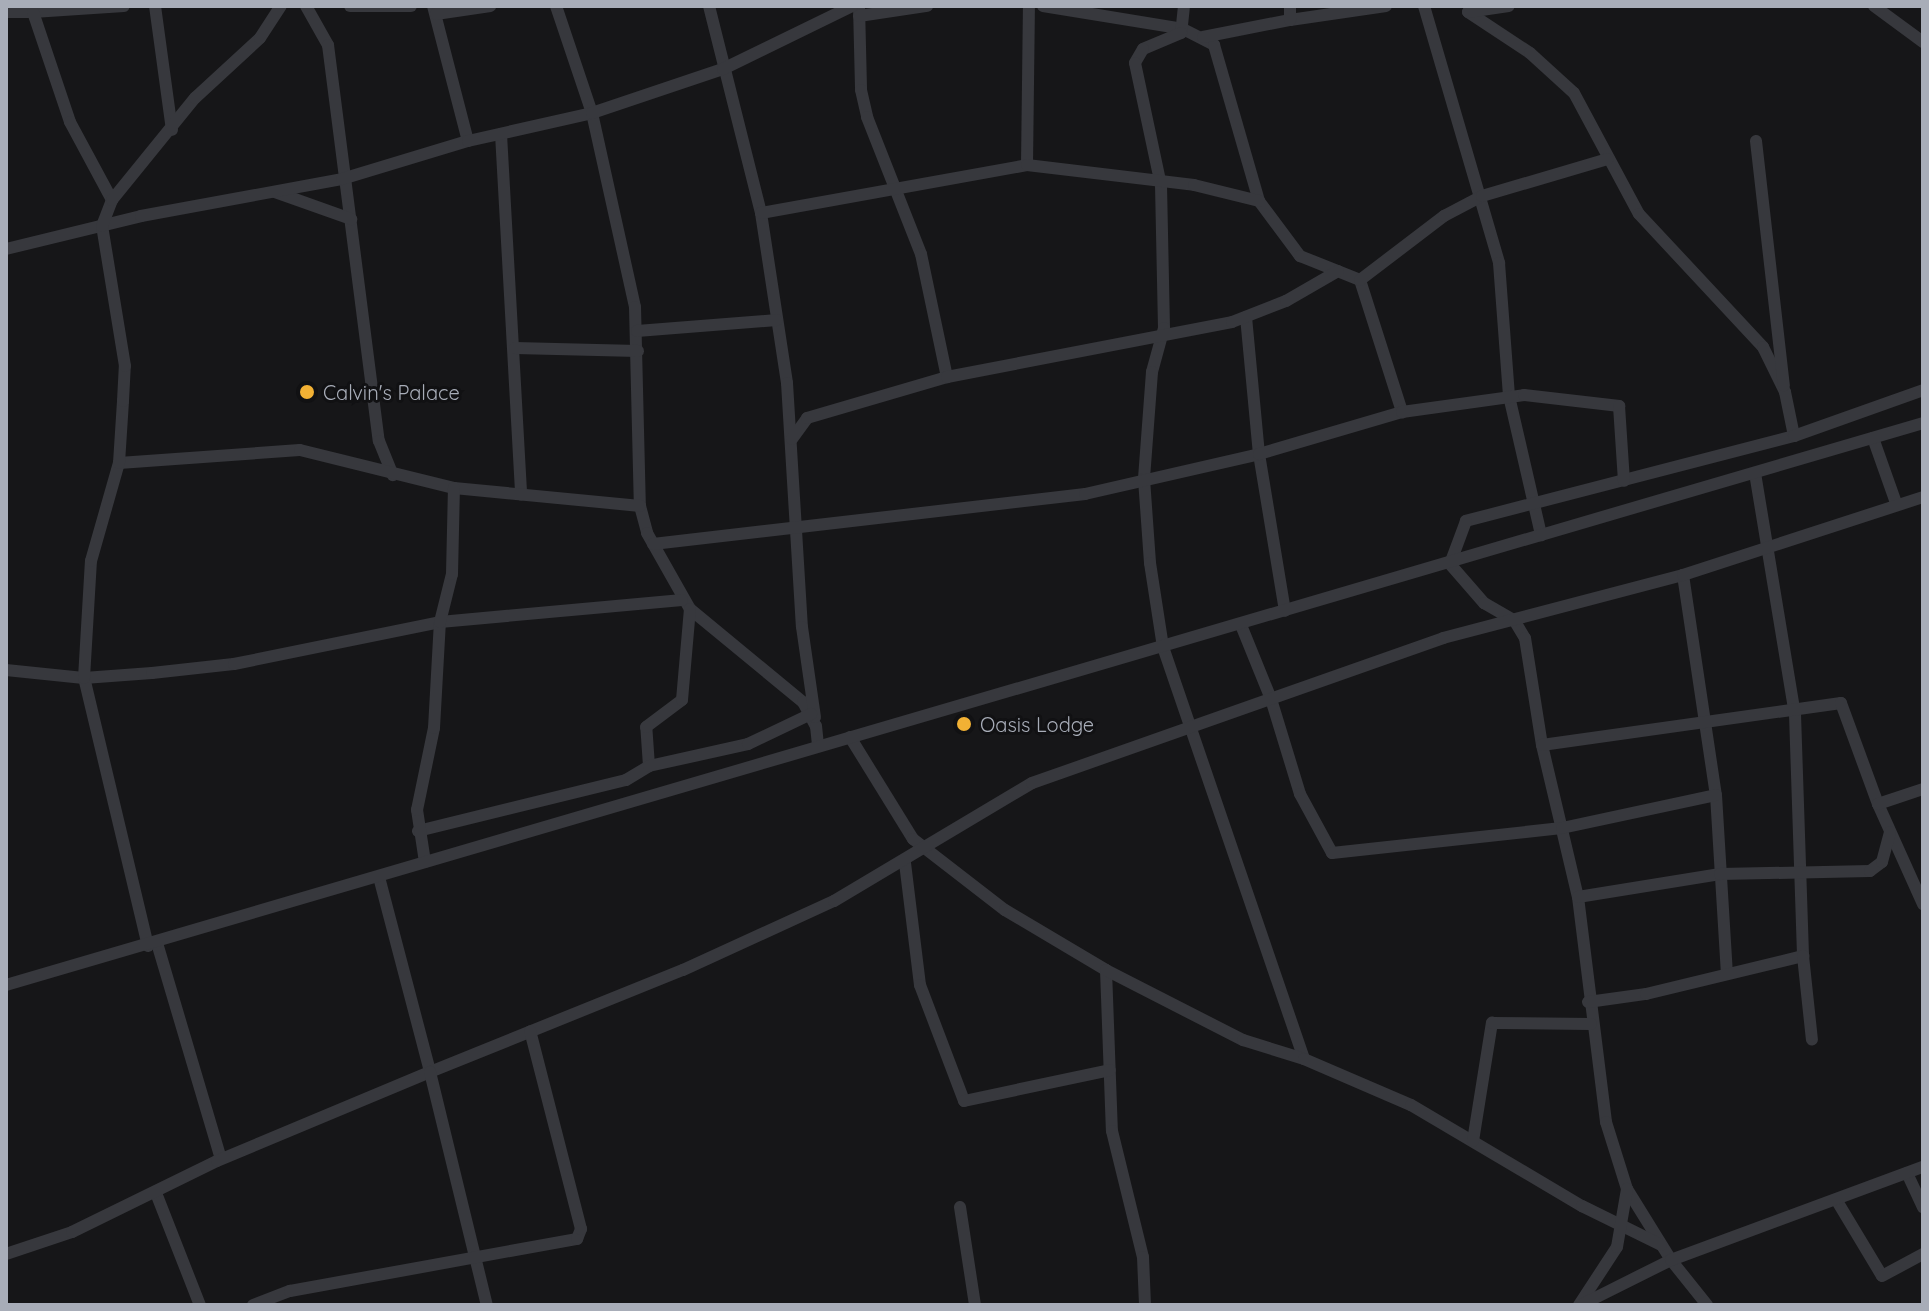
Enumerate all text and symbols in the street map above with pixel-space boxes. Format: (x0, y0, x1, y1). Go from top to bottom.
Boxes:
place label: Calvin's Palace (323, 380, 460, 404)
marker: Calvin's Palace (298, 383, 316, 401)
place label: Oasis Lodge (980, 712, 1094, 736)
marker: Oasis Lodge (955, 715, 973, 733)

